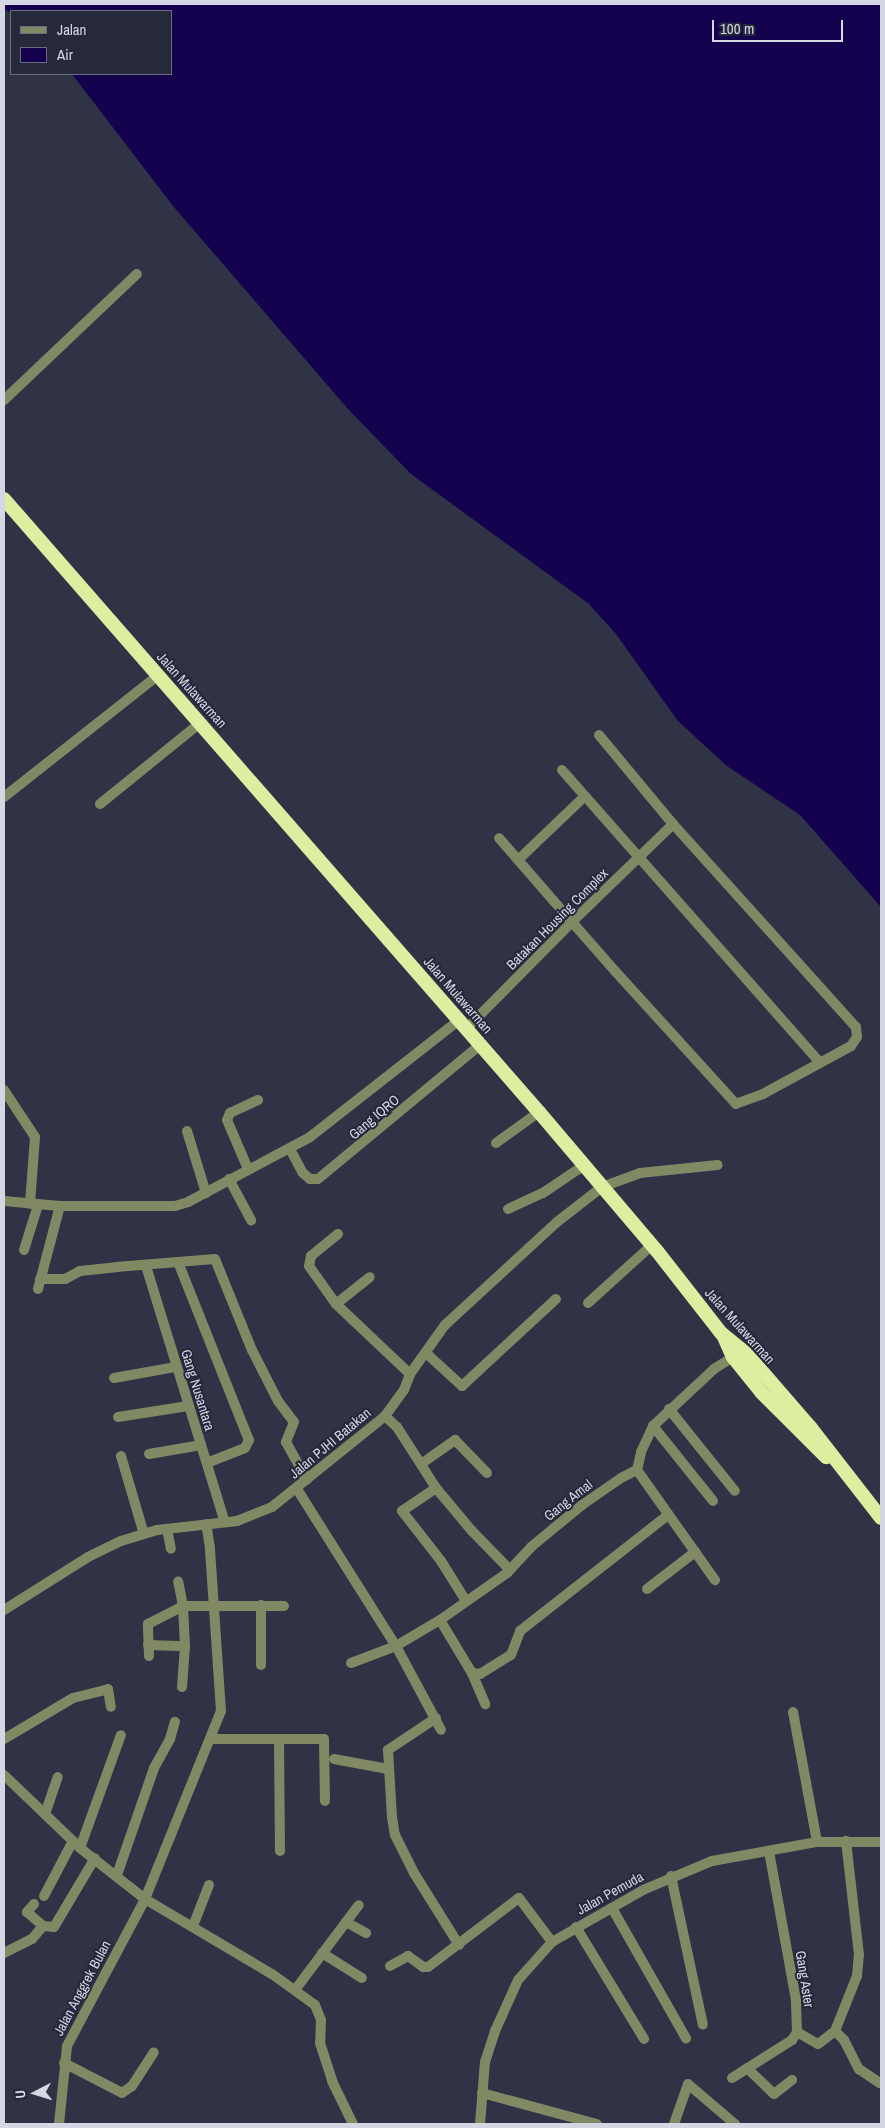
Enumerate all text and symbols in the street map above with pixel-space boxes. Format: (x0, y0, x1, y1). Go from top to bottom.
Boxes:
legend (10, 10, 172, 75)
scale bar (715, 10, 846, 42)
text: 100 m (720, 18, 754, 39)
text: Jalan (57, 19, 86, 40)
text: Air (57, 44, 73, 65)
street label: Jalan Mulawarman (154, 649, 230, 731)
street label: Batakan Housing Complex (503, 865, 611, 973)
street label: Jalan Mulawarman (420, 953, 496, 1037)
street label: Gang IQRO (345, 1091, 403, 1143)
street label: Jalan Mulawarman (702, 1285, 778, 1367)
street label: Gang Nusantara (178, 1347, 218, 1433)
street label: Jalan PJHI Batakan (286, 1404, 374, 1482)
street label: Gang Amal (540, 1476, 596, 1524)
street label: Jalan Pemuda (574, 1868, 646, 1918)
street label: Jalan Anggrek Bulan (50, 1937, 114, 2039)
street label: Gang Aster (792, 1949, 818, 2009)
north arrow (10, 2068, 60, 2118)
text: U (11, 2089, 29, 2099)

